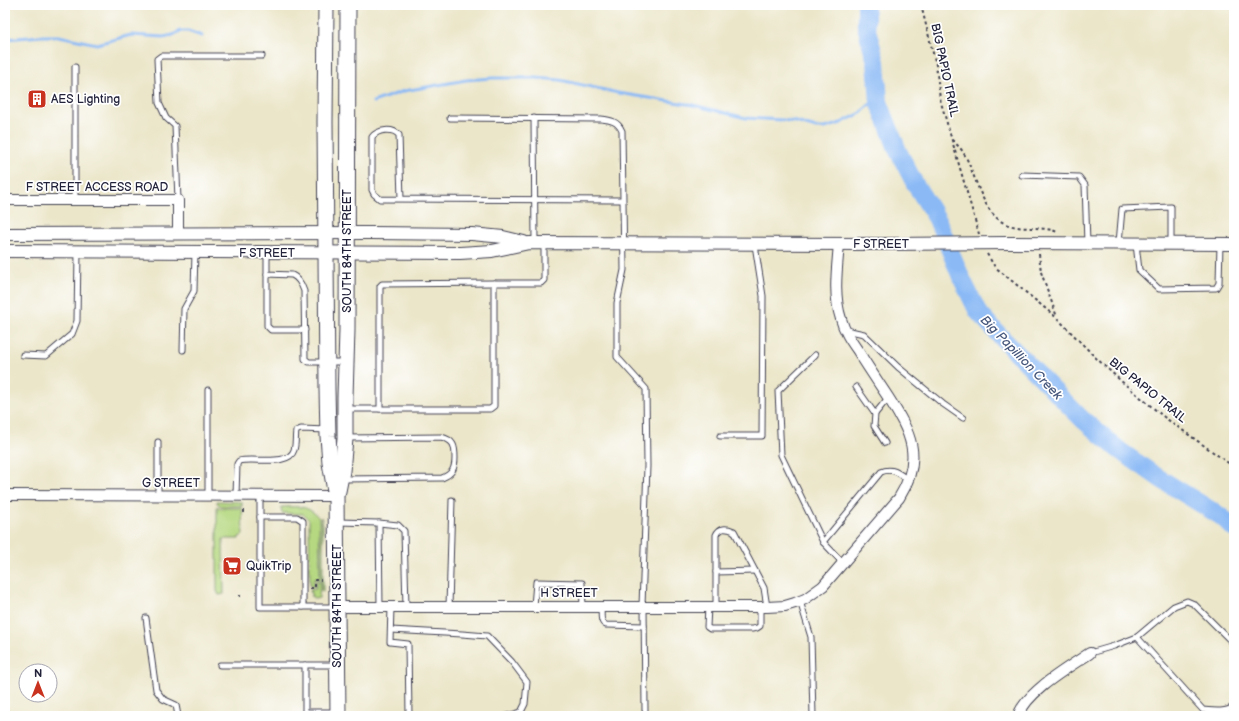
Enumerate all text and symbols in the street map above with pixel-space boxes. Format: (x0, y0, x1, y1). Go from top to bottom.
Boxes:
street label: BIG PAPIO TRAIL (927, 22, 962, 118)
building icon: AES Lighting (26, 88, 48, 110)
place label: AES Lighting (51, 92, 120, 107)
street label: F STREET ACCESS ROAD (26, 180, 168, 195)
street label: SOUTH 84TH STREET (340, 188, 355, 313)
street label: F STREET (853, 237, 910, 252)
street label: F STREET (239, 246, 296, 261)
water label: Big Papillion Creek (977, 312, 1066, 404)
street label: BIG PAPIO TRAIL (1106, 355, 1189, 426)
street label: G STREET (142, 476, 201, 491)
street label: SOUTH 84TH STREET (330, 543, 345, 668)
supermarket icon: QuikTrip (221, 555, 243, 577)
place label: QuikTrip (246, 559, 291, 574)
street label: H STREET (540, 586, 599, 601)
north arrow (18, 663, 58, 703)
text: N (34, 667, 42, 680)

